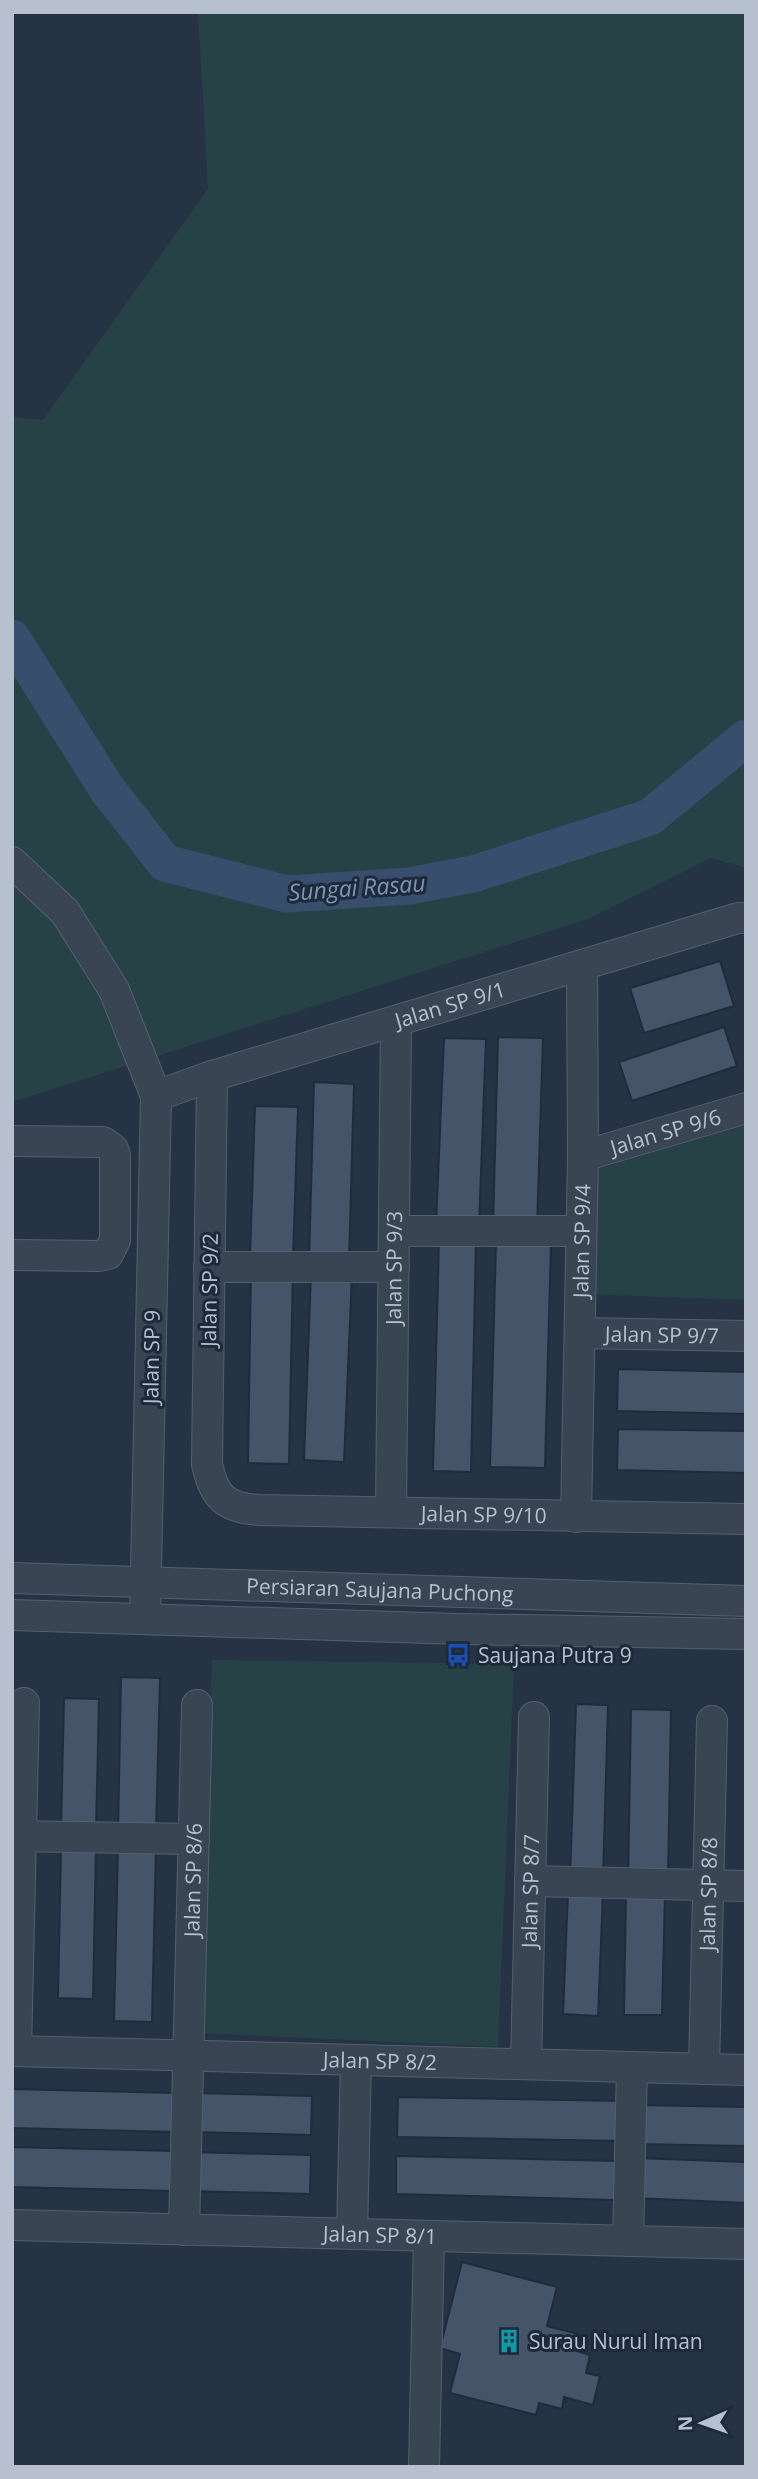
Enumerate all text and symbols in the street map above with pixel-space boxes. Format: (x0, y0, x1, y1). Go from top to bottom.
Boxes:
water label: Sungai Rasau (287, 866, 427, 908)
street label: Jalan SP 9/1 (389, 975, 509, 1035)
street label: Jalan SP 9/6 (605, 1102, 724, 1162)
street label: Jalan SP 9/4 (566, 1184, 596, 1300)
street label: Jalan SP 9/3 (379, 1211, 408, 1327)
street label: Jalan SP 9/2 (194, 1233, 224, 1349)
street label: Jalan SP 9 (136, 1310, 166, 1406)
street label: Jalan SP 9/7 (603, 1319, 719, 1350)
street label: Jalan SP 9/10 (419, 1499, 547, 1529)
street label: Persiaran Saujana Puchong (246, 1571, 514, 1608)
bus stop icon: Saujana Putra 9 (444, 1641, 472, 1669)
place label: Saujana Putra 9 (478, 1641, 632, 1669)
street label: Jalan SP 8/6 (177, 1823, 208, 1939)
street label: Jalan SP 8/7 (515, 1834, 545, 1950)
street label: Jalan SP 8/8 (693, 1837, 723, 1953)
street label: Jalan SP 8/2 (321, 2045, 437, 2076)
street label: Jalan SP 8/1 (321, 2219, 437, 2250)
building icon: Surau Nurul Iman (495, 2327, 523, 2355)
place label: Surau Nurul Iman (529, 2327, 703, 2355)
north arrow (667, 2388, 737, 2458)
text: N (672, 2415, 698, 2432)

